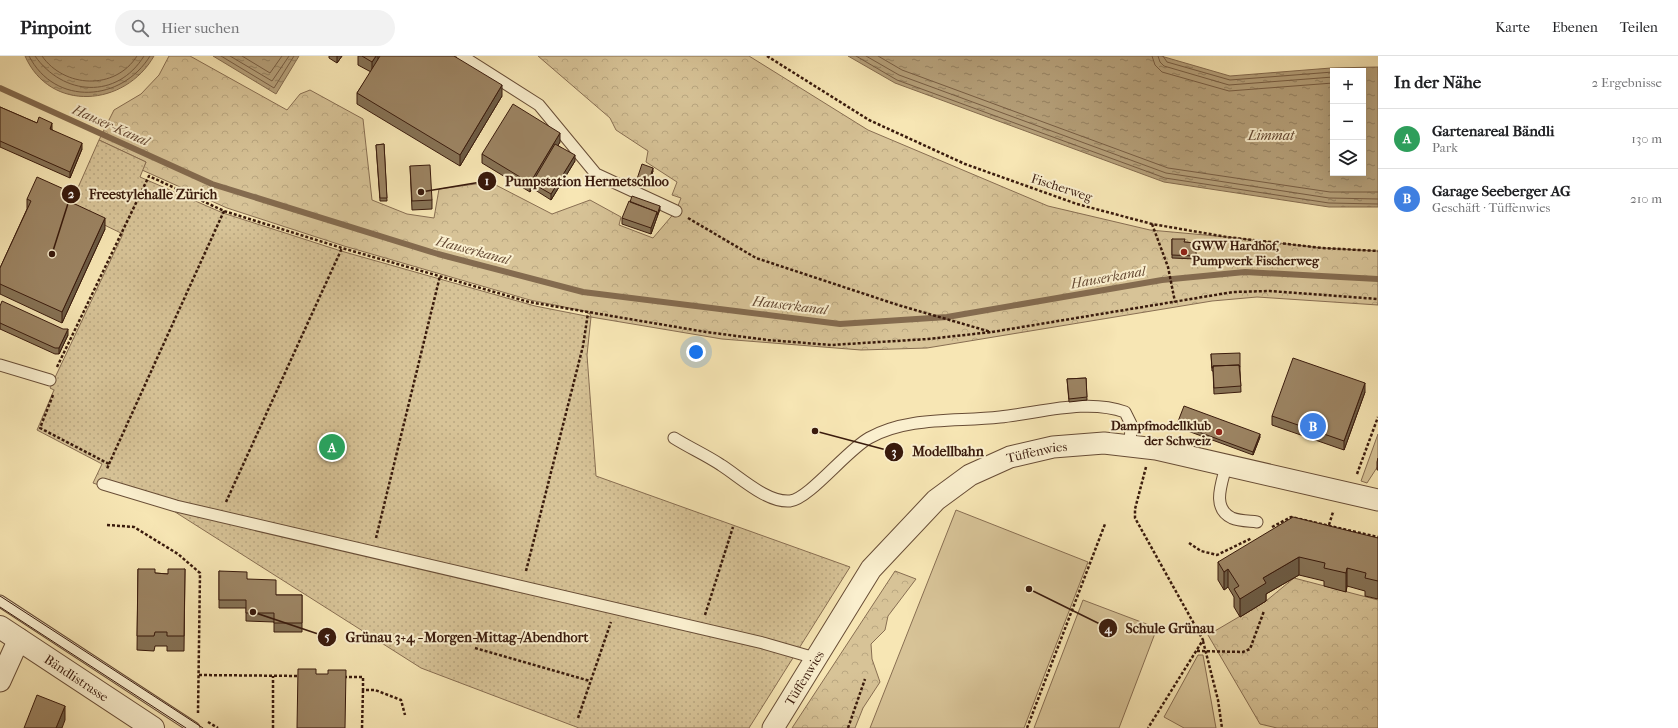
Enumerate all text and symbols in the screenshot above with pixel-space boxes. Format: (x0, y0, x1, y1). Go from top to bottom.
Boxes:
search box (115, 10, 395, 46)
text: Pinpoint (20, 17, 91, 39)
icon: search (129, 17, 151, 39)
text: Hier suchen (161, 19, 239, 37)
text: Karte (1495, 19, 1530, 36)
text: Ebenen (1552, 19, 1598, 36)
text: Teilen (1620, 19, 1658, 36)
map controls (1330, 68, 1366, 176)
button: + (1330, 68, 1366, 104)
text: In der Nähe (1394, 72, 1481, 92)
text: 2 Ergebnisse (1592, 75, 1662, 90)
water label: Hauser-Kanal (69, 101, 153, 151)
button: − (1330, 104, 1366, 140)
text: Gartenareal Bändli (1432, 122, 1555, 140)
water label: Limmat (1247, 127, 1295, 144)
text: A (1403, 131, 1411, 146)
text: 130 m (1631, 131, 1662, 146)
button: layers (1330, 140, 1366, 176)
text: Park (1432, 140, 1458, 155)
callout: Pumpstation Hermetschloo (477, 168, 677, 194)
street label: Fischerweg (1029, 171, 1095, 205)
text: Pumpstation Hermetschloo (505, 173, 669, 190)
text: 1 (485, 174, 489, 188)
callout: Freestylehalle Zürich (61, 181, 225, 207)
text: Garage Seeberger AG (1432, 182, 1571, 200)
text: Freestylehalle Zürich (88, 186, 218, 203)
text: 2 (68, 187, 75, 201)
text: B (1403, 191, 1411, 206)
text: 210 m (1630, 191, 1662, 206)
text: Geschäft · Tüffenwies (1432, 200, 1550, 215)
water label: Hauserkanal (433, 232, 513, 269)
place label: GWW Hardhof, Pumpwerk Fischerweg (1192, 238, 1320, 269)
marker: GWW Hardhof, Pumpwerk Fischerweg (1179, 247, 1189, 257)
water label: Hauserkanal (1069, 262, 1148, 293)
water label: Hauserkanal (751, 292, 830, 319)
your location (686, 342, 706, 362)
pin: B (1300, 411, 1326, 441)
place label: Dampfmodellklub der Schweiz (1111, 418, 1211, 448)
marker: Dampfmodellklub der Schweiz (1214, 427, 1224, 437)
pin: A (319, 432, 345, 462)
callout: Modellbahn (884, 439, 992, 465)
street label: Tüffenwies (1005, 439, 1068, 466)
text: Modellbahn (911, 443, 985, 460)
text: 3 (892, 445, 897, 460)
callout: Schule Grünau (1098, 615, 1223, 641)
text: Schule Grünau (1126, 620, 1215, 637)
text: 4 (1103, 622, 1112, 637)
callout: Grünau 3+4 - Morgen-Mittag-/Abendhort (317, 624, 596, 650)
text: Grünau 3+4 - Morgen-Mittag-/Abendhort (346, 629, 589, 646)
text: 5 (324, 630, 330, 644)
street label: Tüffenwies (782, 648, 827, 708)
street label: Bändlistrasse (42, 652, 112, 705)

